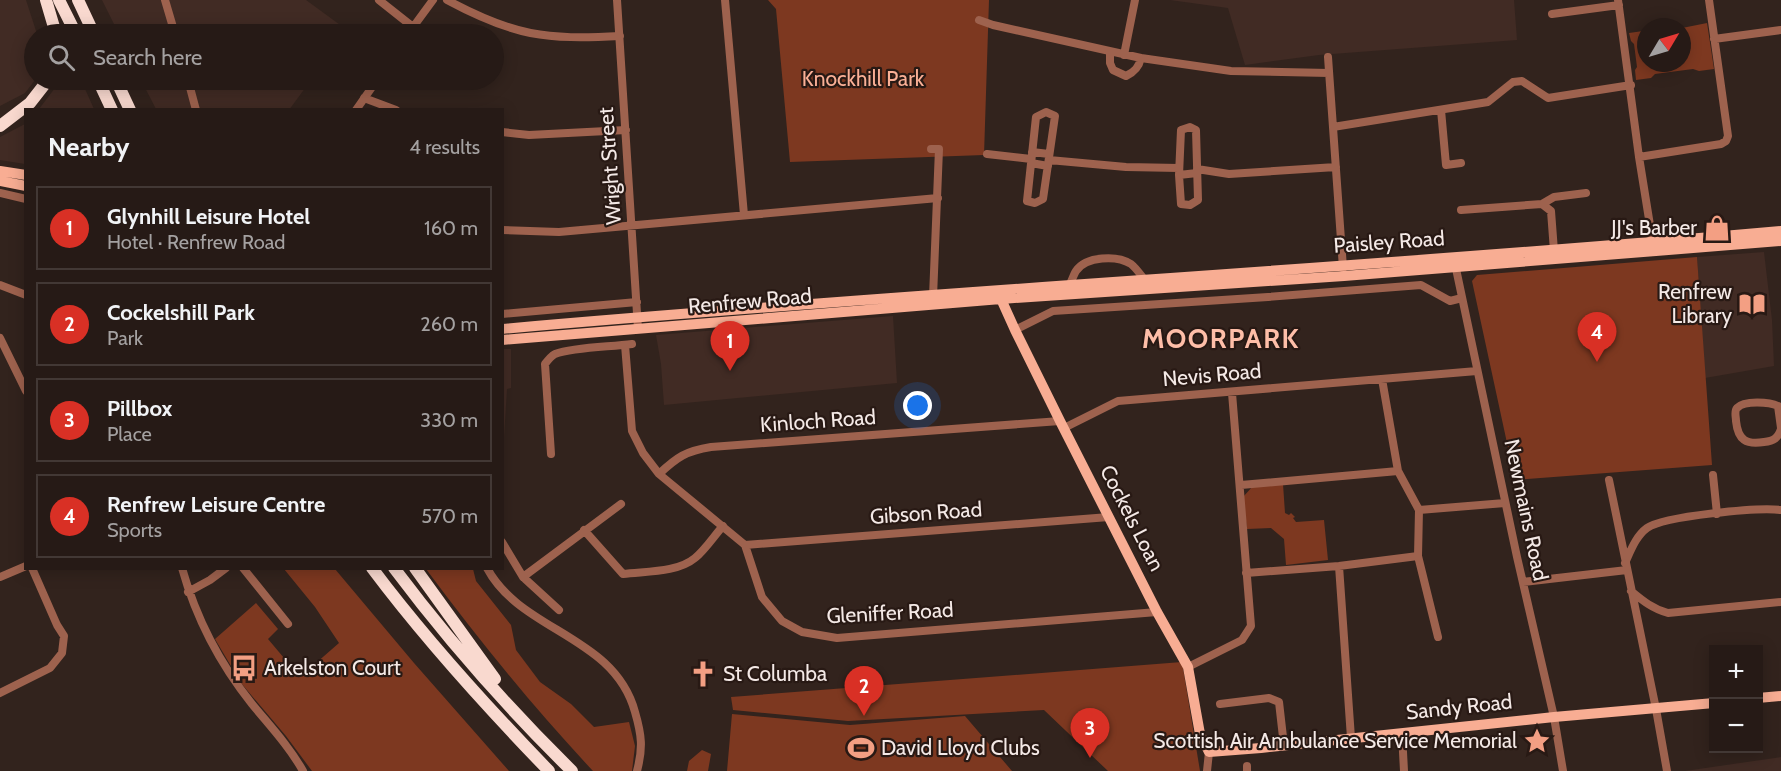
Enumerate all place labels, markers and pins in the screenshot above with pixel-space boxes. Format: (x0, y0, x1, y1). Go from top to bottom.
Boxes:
shop icon: JJ's Barber (1702, 213, 1732, 243)
place label: JJ's Barber (1610, 215, 1697, 240)
place label: Renfrew Library (1658, 279, 1732, 328)
library icon: Renfrew Library (1737, 289, 1767, 319)
pin: 4 (1578, 312, 1616, 362)
pin: 1 (710, 322, 750, 371)
bus stop icon: Arkelston Court (229, 653, 259, 683)
place label: Arkelston Court (264, 655, 401, 680)
church icon: St Columba (688, 659, 718, 689)
place label: St Columba (723, 661, 827, 686)
pin: 2 (844, 666, 884, 716)
pin: 3 (1070, 708, 1110, 758)
place icon: Scottish Air Ambulance Service Memorial (1522, 726, 1552, 756)
place label: Scottish Air Ambulance Service Memorial (1153, 728, 1517, 753)
sports icon: David Lloyd Clubs (846, 733, 876, 763)
place label: David Lloyd Clubs (881, 735, 1040, 760)

